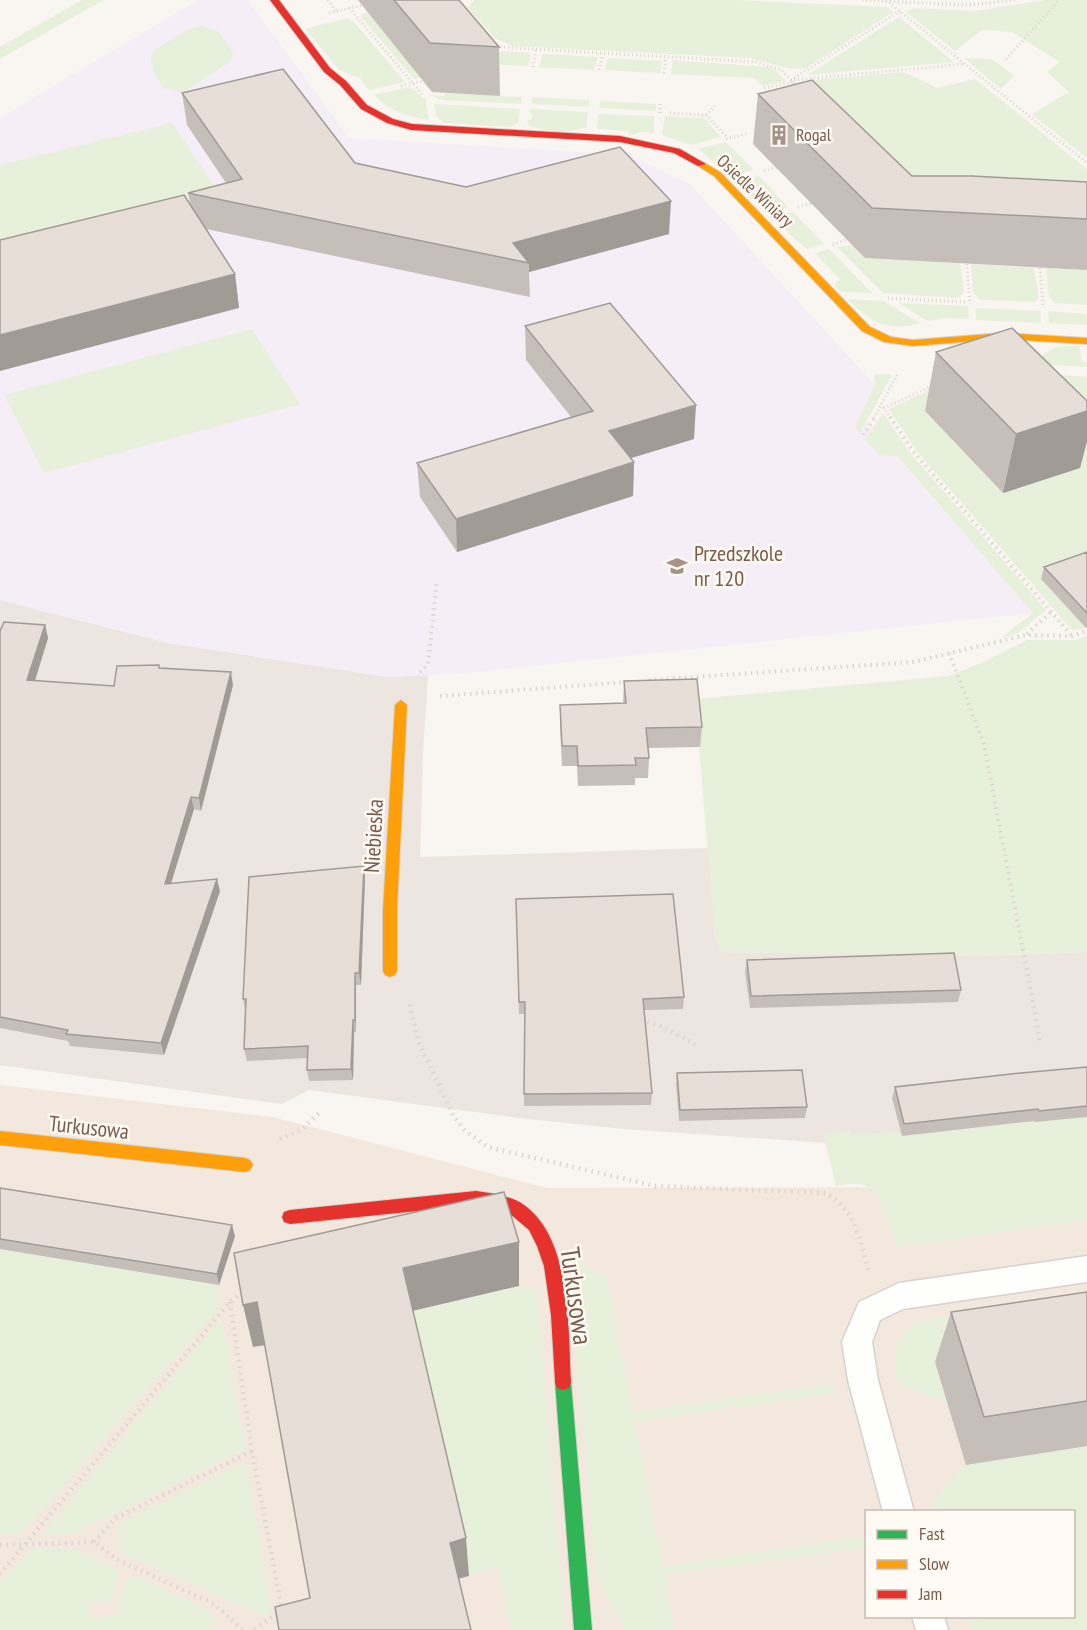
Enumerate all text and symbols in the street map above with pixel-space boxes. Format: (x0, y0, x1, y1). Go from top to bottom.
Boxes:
building icon: Rogal (767, 123, 791, 147)
place label: Rogal (796, 123, 832, 146)
street label: Osiedle Winiary (712, 149, 799, 232)
place label: Przedszkole nr 120 (694, 539, 783, 592)
school or university icon: Przedszkole nr 120 (665, 554, 689, 578)
street label: Niebieska (357, 798, 389, 874)
street label: Turkusowa (48, 1109, 130, 1145)
street label: Turkusowa (553, 1245, 601, 1347)
legend (865, 1510, 1075, 1618)
text: Fast (919, 1522, 945, 1545)
text: Slow (919, 1552, 950, 1575)
text: Jam (918, 1582, 942, 1605)

